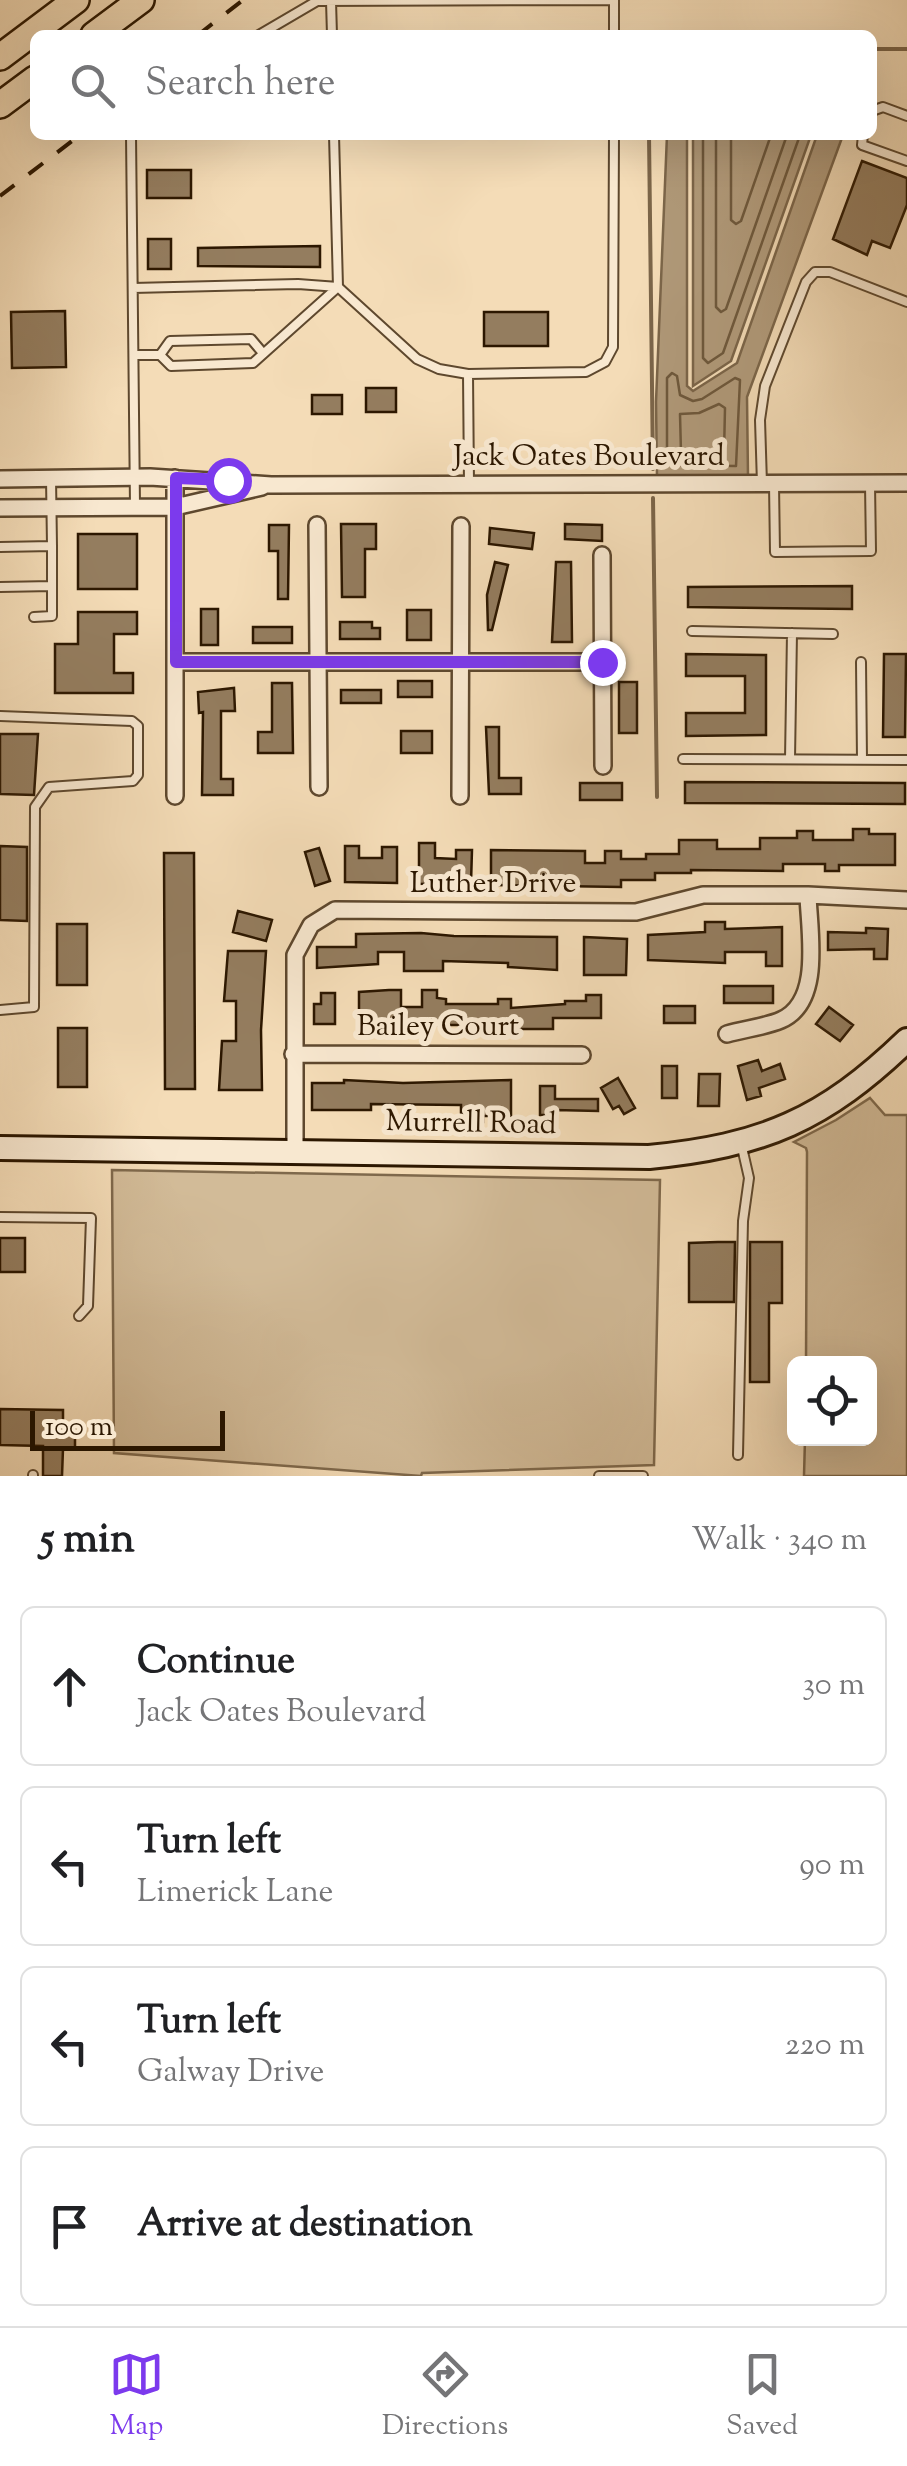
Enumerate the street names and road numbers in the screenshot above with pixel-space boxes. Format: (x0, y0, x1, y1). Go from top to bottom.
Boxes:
street label: Jack Oates Boulevard (451, 436, 725, 479)
street label: Luther Drive (410, 863, 576, 906)
street label: Bailey Court (357, 1006, 519, 1049)
street label: Murrell Road (385, 1101, 557, 1147)

